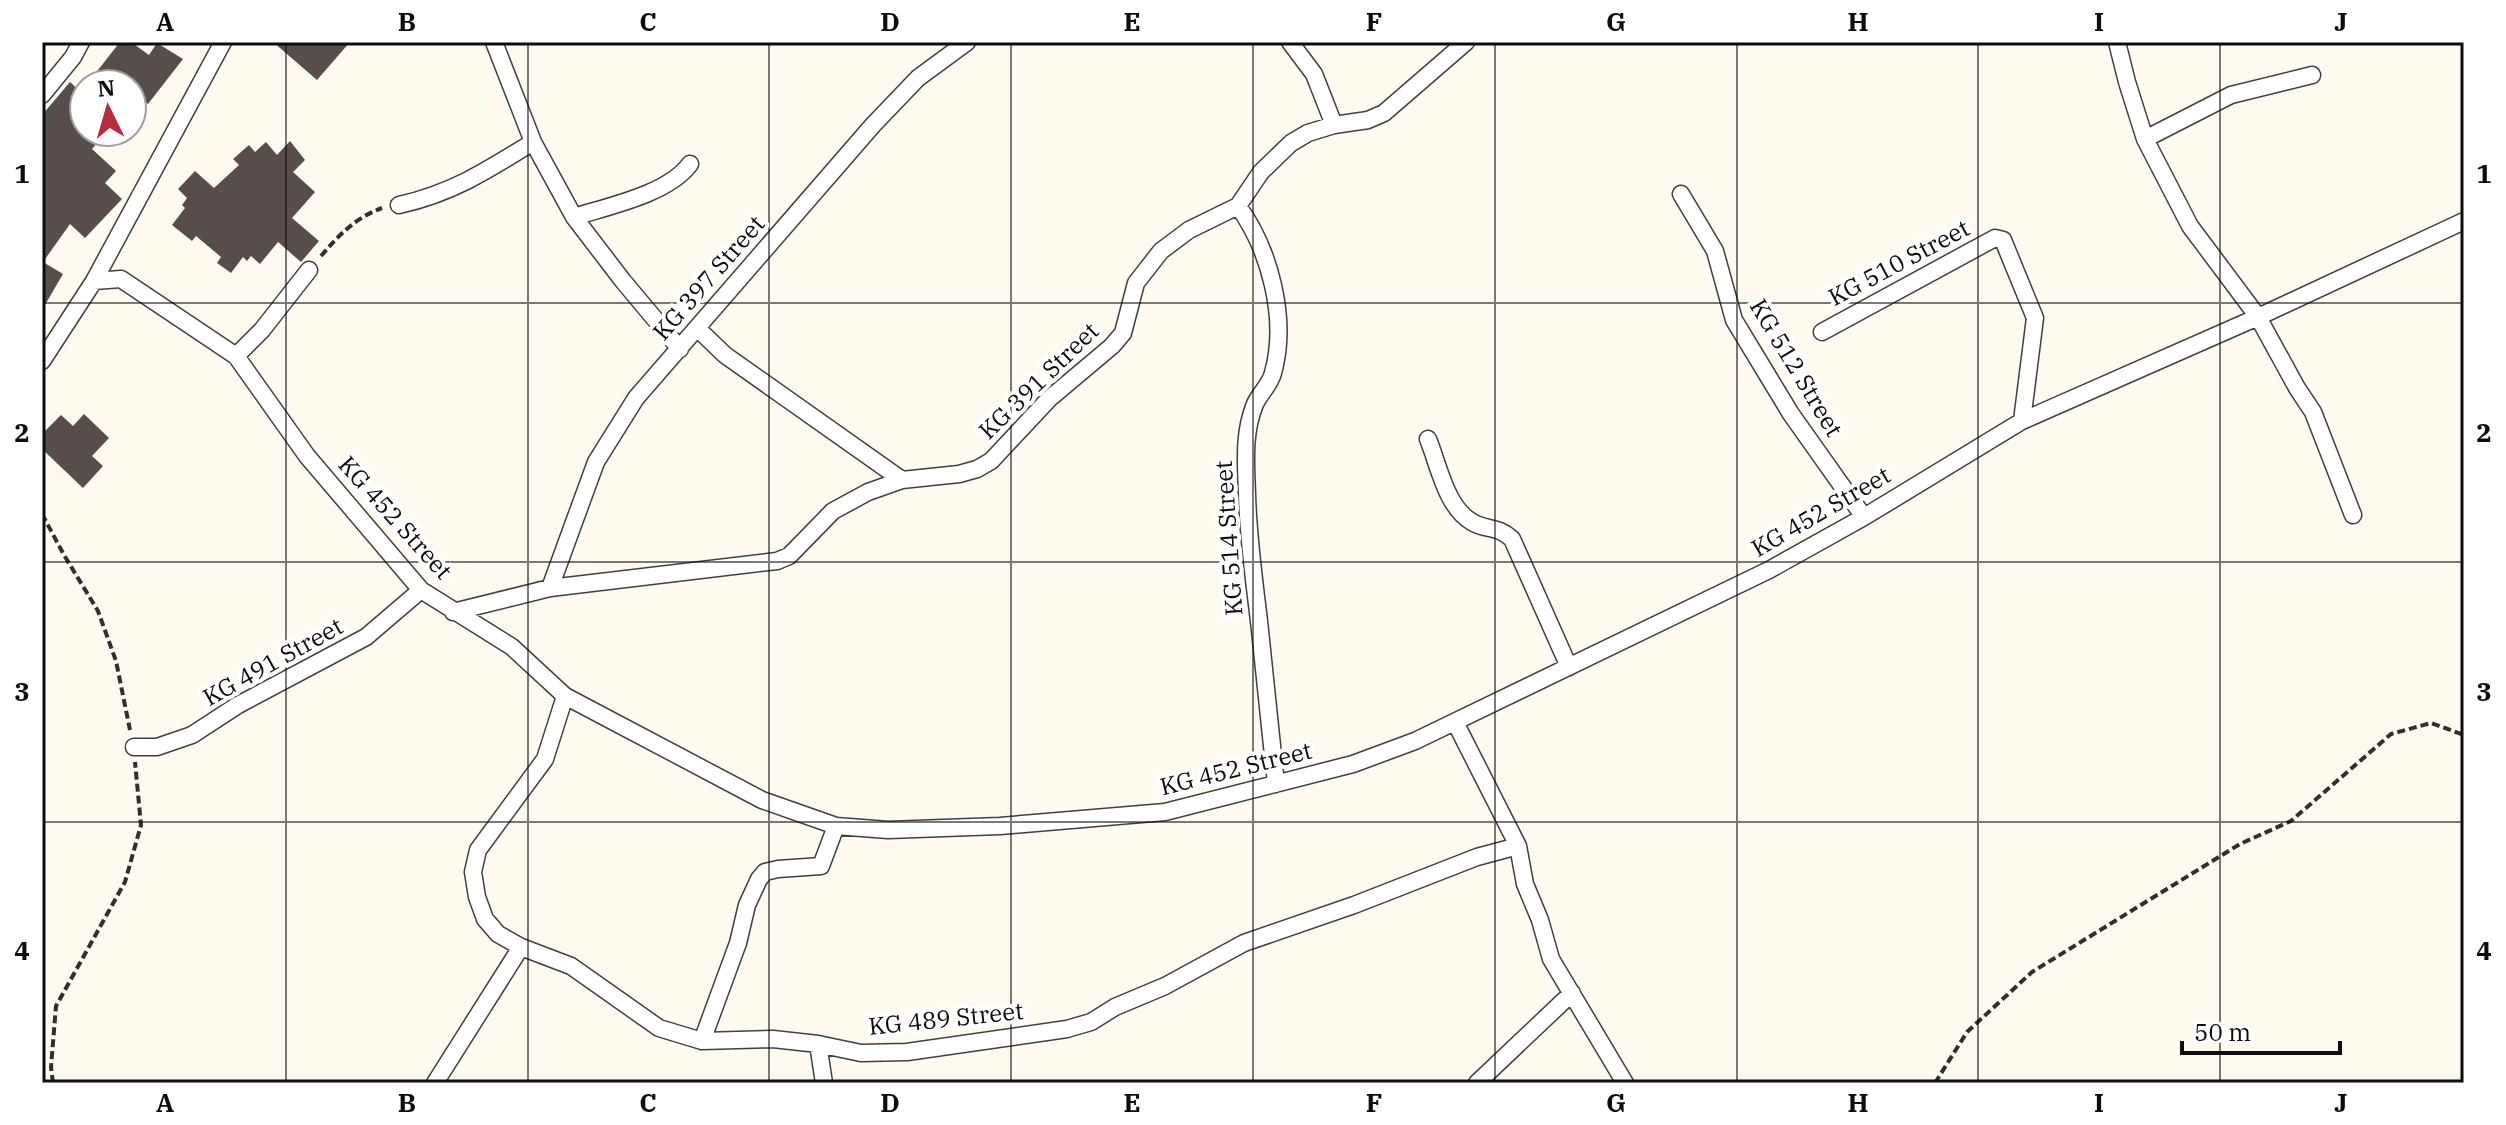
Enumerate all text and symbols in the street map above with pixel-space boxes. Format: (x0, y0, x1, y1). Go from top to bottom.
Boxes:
text: A (156, 4, 174, 38)
text: B (398, 4, 416, 38)
text: C (639, 4, 657, 38)
text: D (880, 4, 900, 38)
text: E (1123, 4, 1141, 38)
text: F (1366, 4, 1382, 38)
text: G (1606, 4, 1626, 38)
text: H (1847, 4, 1869, 38)
text: I (2094, 4, 2104, 38)
text: J (2334, 4, 2348, 38)
north arrow (68, 68, 148, 148)
text: N (96, 72, 116, 103)
text: 1 (14, 156, 30, 190)
text: 1 (2476, 156, 2492, 190)
street label: KG 397 Street (645, 208, 771, 346)
street label: KG 510 Street (1822, 212, 1975, 313)
street label: KG 512 Street (1743, 293, 1851, 442)
street label: KG 391 Street (971, 315, 1105, 446)
text: 2 (14, 415, 30, 449)
text: 2 (2476, 415, 2492, 449)
street label: KG 452 Street (332, 449, 460, 586)
street label: KG 452 Street (1745, 458, 1896, 564)
street label: KG 514 Street (1207, 459, 1249, 617)
street label: KG 491 Street (197, 609, 348, 713)
text: 3 (14, 674, 30, 708)
text: 3 (2476, 674, 2492, 708)
street label: KG 452 Street (1156, 734, 1315, 802)
text: 4 (14, 933, 30, 967)
text: 4 (2476, 933, 2492, 967)
street label: KG 489 Street (867, 994, 1025, 1042)
scale bar (2182, 1005, 2340, 1055)
text: 50 m (2194, 1016, 2251, 1048)
text: A (156, 1085, 174, 1119)
text: B (398, 1085, 416, 1119)
text: C (639, 1085, 657, 1119)
text: D (880, 1085, 900, 1119)
text: E (1123, 1085, 1141, 1119)
text: F (1366, 1085, 1382, 1119)
text: G (1606, 1085, 1626, 1119)
text: H (1847, 1085, 1869, 1119)
text: I (2094, 1085, 2104, 1119)
text: J (2334, 1085, 2348, 1119)

